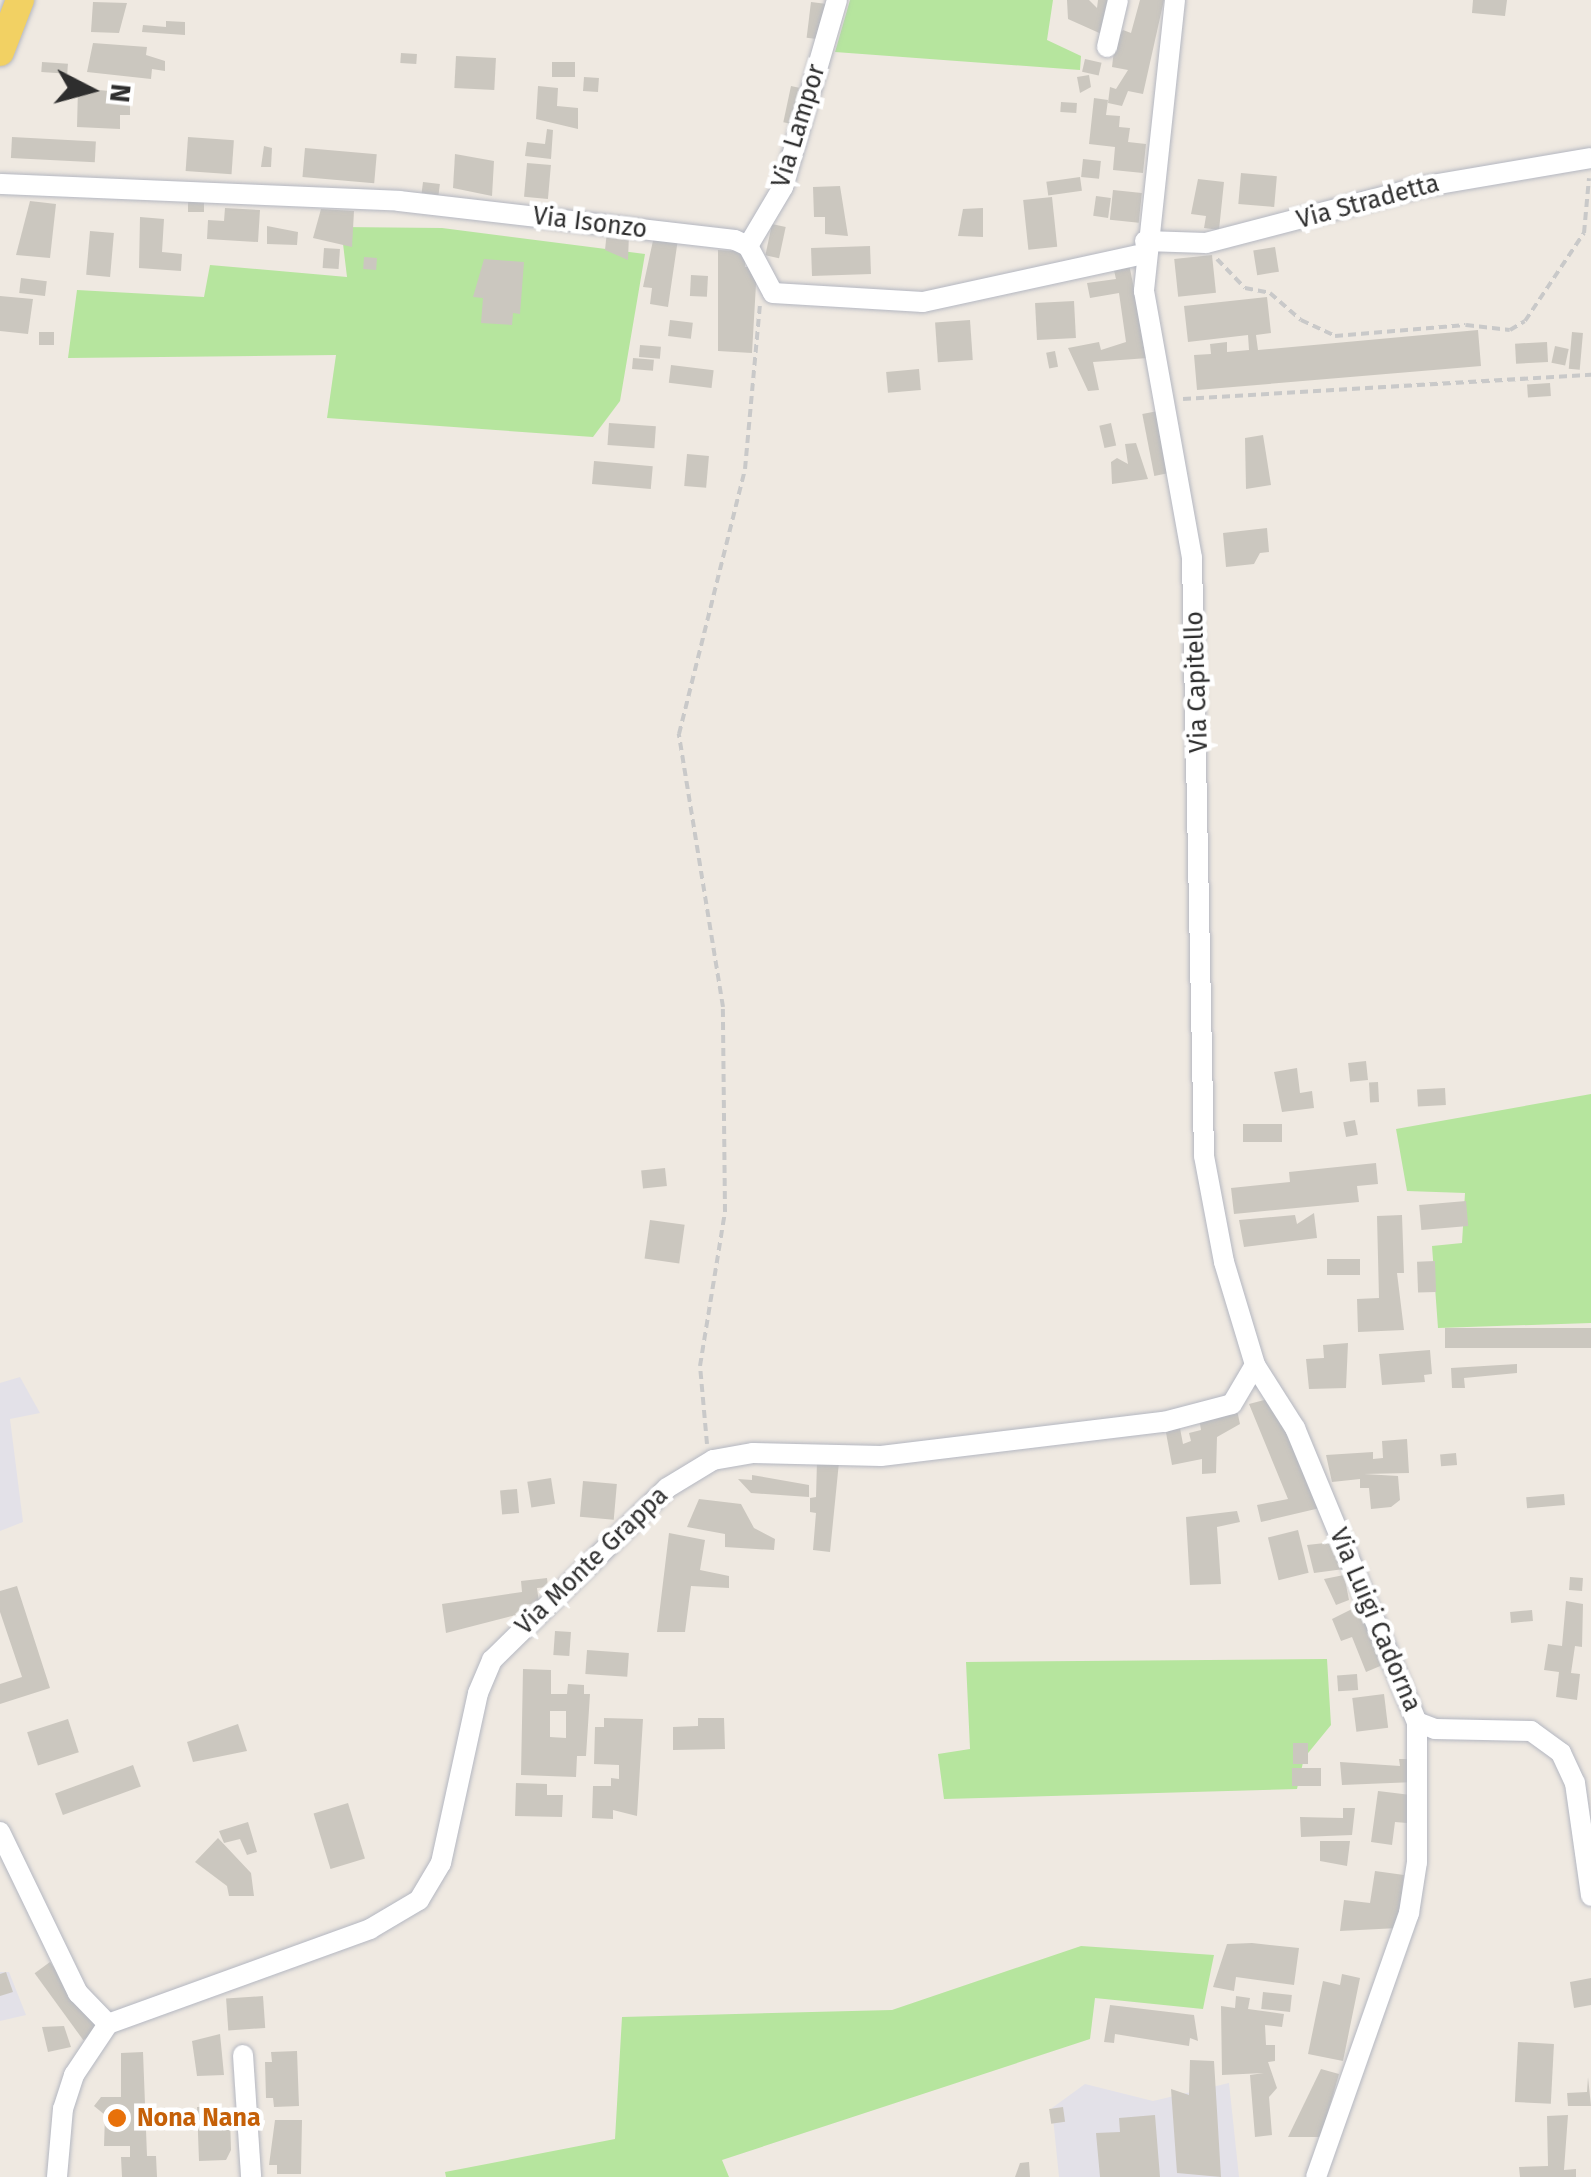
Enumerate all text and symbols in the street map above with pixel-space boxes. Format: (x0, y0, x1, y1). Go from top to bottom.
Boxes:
north arrow (40, 40, 140, 140)
street label: Via Lampor (766, 61, 832, 191)
text: N (103, 82, 138, 104)
street label: Via Stradetta (1293, 169, 1443, 235)
street label: Via Isonzo (531, 201, 649, 245)
street label: Via Capitello (1180, 611, 1214, 753)
street label: Via Monte Grappa (510, 1481, 674, 1641)
street label: Via Luigi Cadorna (1323, 1524, 1427, 1716)
place label: Nona Nana (137, 2103, 261, 2133)
marker: Nona Nana (106, 2107, 128, 2129)

